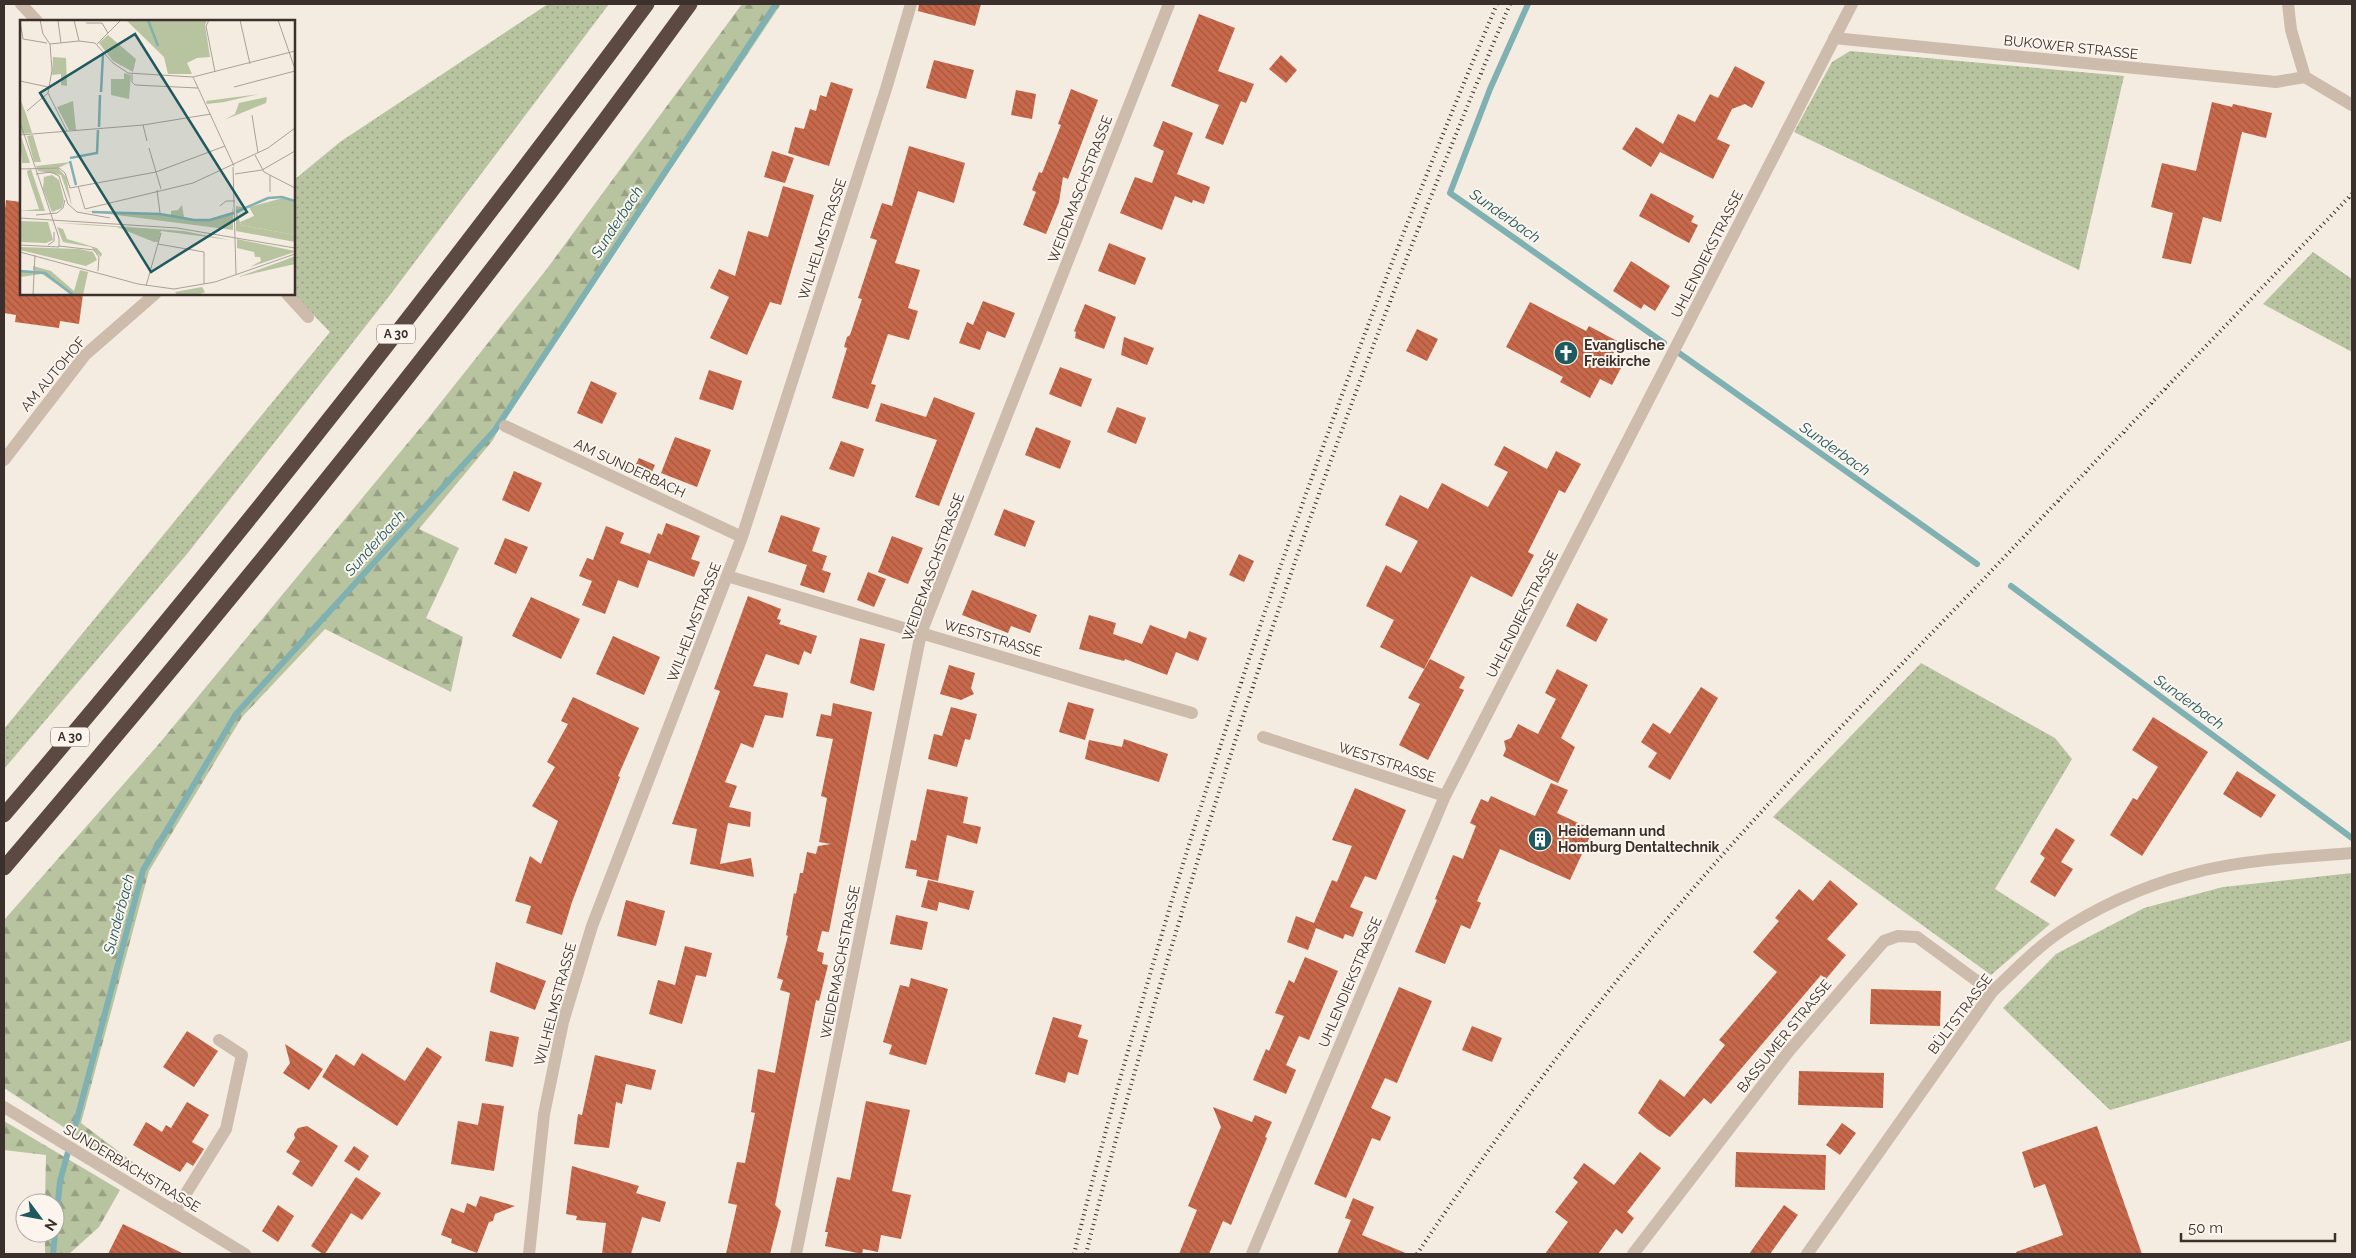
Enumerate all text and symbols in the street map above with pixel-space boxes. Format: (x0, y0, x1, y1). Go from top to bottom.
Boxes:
inset map (20, 20, 295, 295)
street label: BUKOWER STRASSE (2003, 32, 2139, 62)
street label: WEIDEMASCHSTRASSE (1045, 113, 1115, 265)
street label: WILHELMSTRASSE (795, 176, 849, 302)
water label: Sunderbach (587, 183, 647, 262)
water label: Sunderbach (1465, 185, 1544, 247)
street label: UHLENDIEKSTRASSE (1668, 188, 1746, 320)
road number: A 30 (377, 324, 415, 344)
street label: AM AUTOHOF (17, 333, 89, 415)
place label: Evanglische Freikirche (1584, 337, 1665, 369)
church icon: Evanglische Freikirche (1553, 340, 1579, 366)
water label: Sunderbach (1795, 418, 1874, 480)
street label: AM SUNDERBACH (572, 435, 688, 501)
street label: WEIDEMASCHSTRASSE (899, 491, 967, 643)
water label: Sunderbach (340, 507, 409, 580)
street label: UHLENDIEKSTRASSE (1483, 548, 1561, 680)
street label: WILHELMSTRASSE (664, 560, 724, 684)
street label: WESTSTRASSE (942, 616, 1044, 660)
water label: Sunderbach (2150, 670, 2227, 733)
road number: A 30 (51, 728, 89, 746)
street label: WESTSTRASSE (1336, 739, 1438, 785)
place label: Heidemann und Homburg Dentaltechnik (1558, 823, 1720, 855)
building icon: Heidemann und Homburg Dentaltechnik (1527, 826, 1553, 852)
water label: Sunderbach (99, 872, 138, 957)
street label: WEIDEMASCHSTRASSE (817, 884, 863, 1040)
street label: UHLENDIEKSTRASSE (1315, 914, 1385, 1050)
street label: WILHELMSTRASSE (531, 941, 579, 1067)
street label: BÜLTSTRASSE (1923, 970, 1995, 1057)
street label: BASSUMER STRASSE (1734, 976, 1834, 1096)
street label: SUNDERBACHSTRASSE (61, 1121, 203, 1215)
north arrow (15, 1193, 65, 1243)
scale bar (2181, 1210, 2335, 1242)
text: N (41, 1216, 61, 1234)
text: 50 m (2188, 1219, 2223, 1237)

